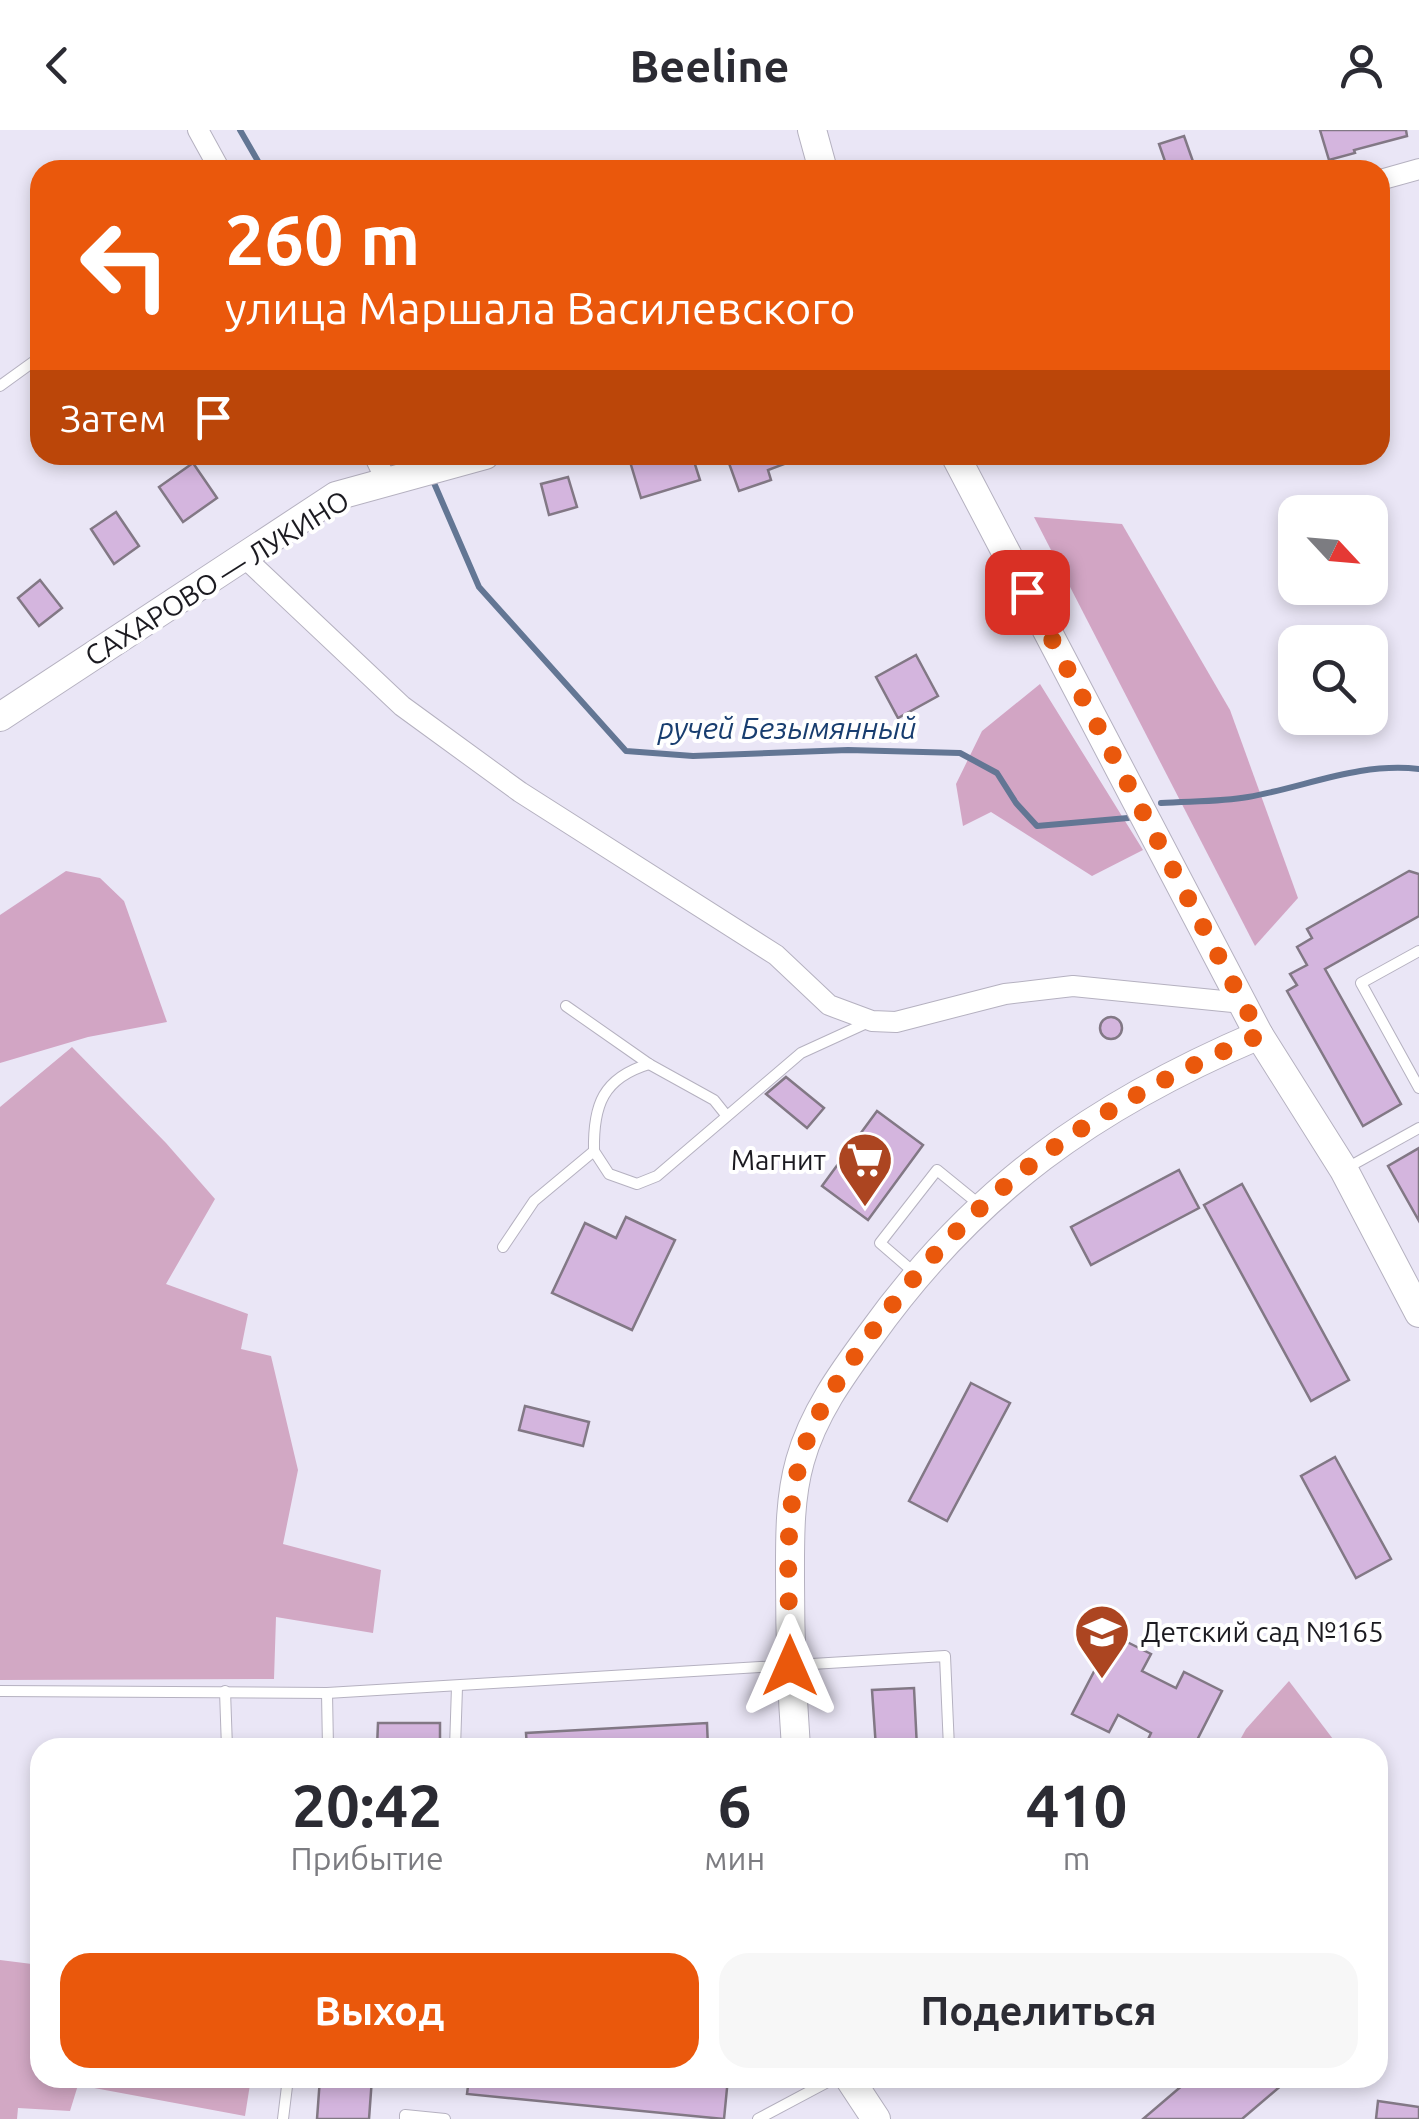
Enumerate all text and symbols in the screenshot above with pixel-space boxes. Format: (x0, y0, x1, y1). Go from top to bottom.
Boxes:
icon: back (30, 38, 85, 93)
icon: person (1334, 38, 1389, 93)
text: Beeline (629, 40, 790, 91)
icon: left (60, 200, 190, 330)
text: 260 m (225, 200, 420, 278)
text: улица Маршала Василевского (225, 282, 856, 333)
icon: arrive (186, 390, 241, 445)
text: Затем (60, 397, 166, 439)
street label: САХАРОВО — ЛУКИНО (79, 484, 354, 671)
north arrow (1278, 495, 1388, 605)
map controls (1278, 495, 1388, 735)
pin (985, 550, 1070, 635)
icon: arrive (1000, 565, 1055, 620)
button: search (1278, 625, 1388, 735)
water label: ручей Безымянный (657, 711, 916, 745)
supermarket icon: Магнит (835, 1130, 895, 1209)
place label: Магнит (731, 1144, 827, 1175)
school or university icon: Детский сад №165 (1072, 1602, 1132, 1681)
position arrow (738, 1614, 842, 1718)
place label: Детский сад №165 (1141, 1616, 1384, 1647)
text: 20:42 (292, 1771, 442, 1838)
text: 6 (718, 1771, 752, 1838)
text: 410 (1026, 1771, 1127, 1838)
text: Прибытие (291, 1840, 444, 1876)
text: мин (704, 1840, 765, 1876)
text: m (1063, 1840, 1090, 1876)
button: Выход (60, 1953, 699, 2068)
button: Поделиться (719, 1953, 1358, 2068)

